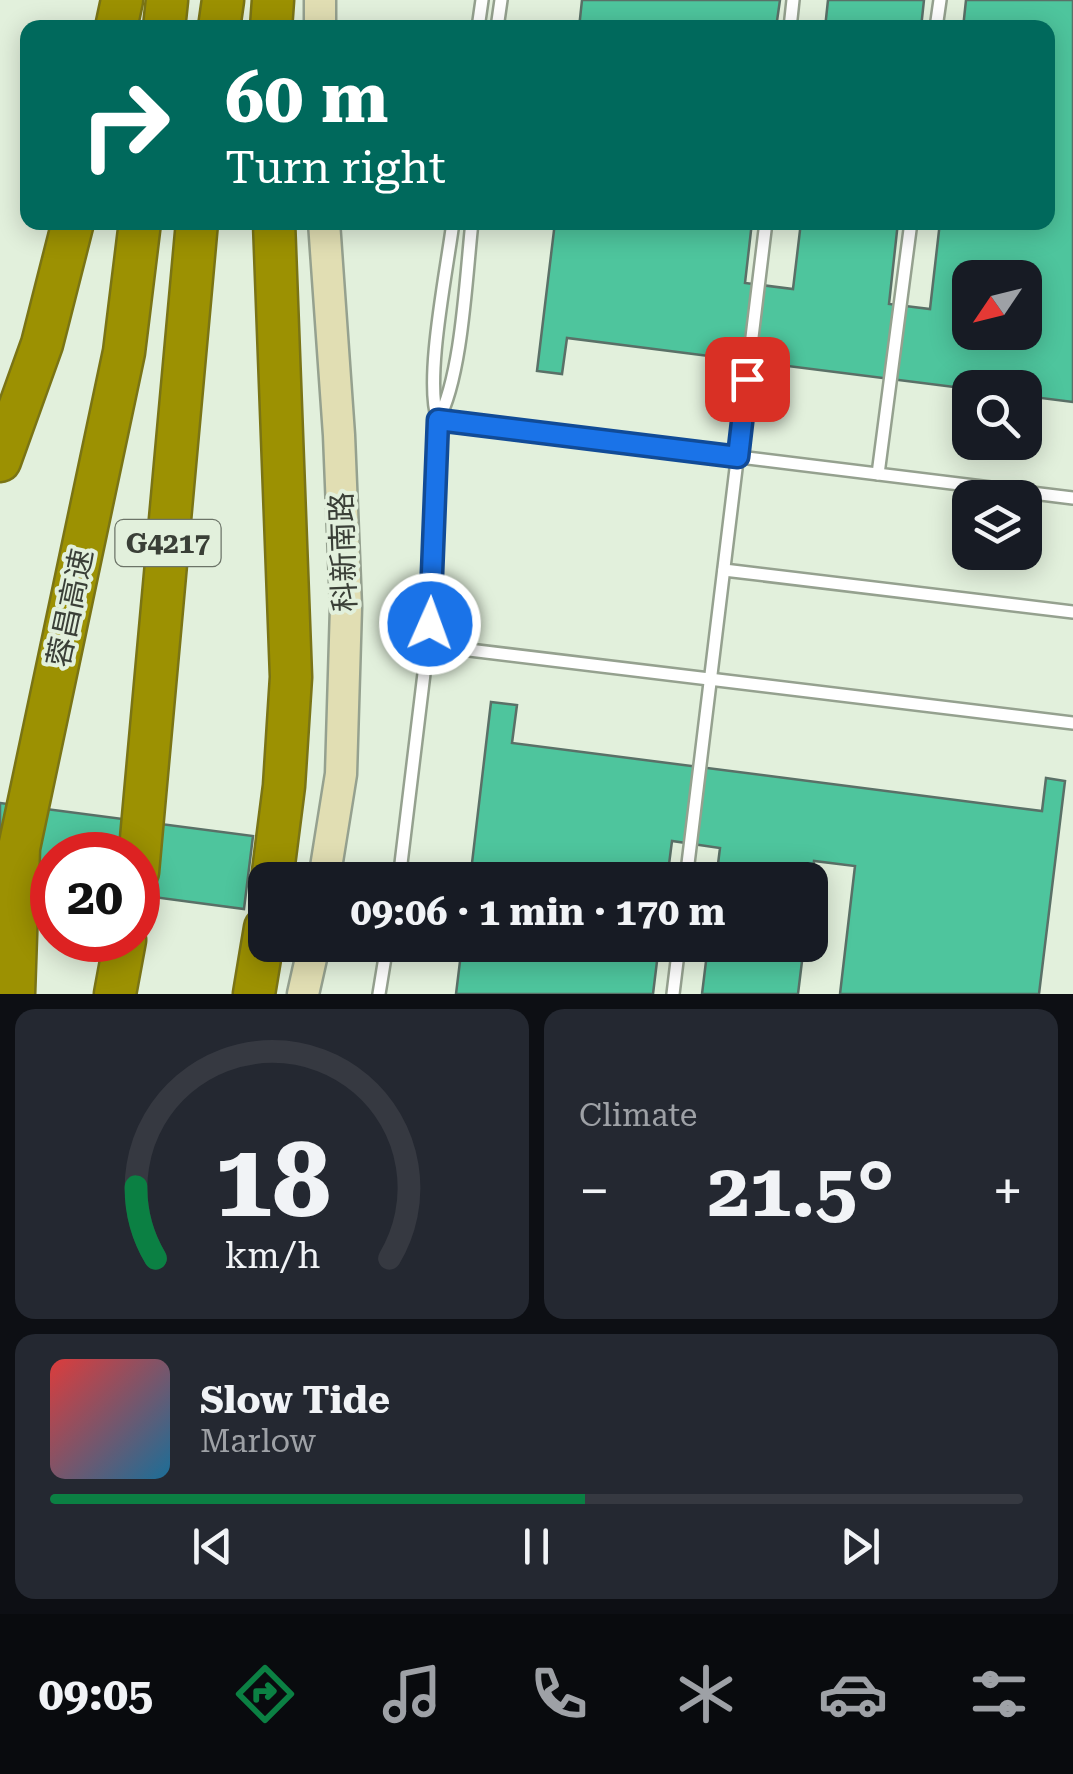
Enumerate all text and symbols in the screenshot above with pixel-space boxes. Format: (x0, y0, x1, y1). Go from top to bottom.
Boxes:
text: 60 m (225, 57, 389, 139)
icon: right (60, 60, 190, 190)
text: Turn right (225, 141, 446, 194)
north arrow (952, 260, 1042, 350)
map controls (952, 260, 1042, 570)
pin (705, 337, 790, 422)
icon: arrive (720, 352, 775, 407)
button: search (952, 370, 1042, 460)
button: layers (952, 480, 1042, 570)
street label: 科新南路 (323, 491, 363, 613)
road number: G4217 (116, 520, 220, 566)
street label: 蓉昌高速 (40, 546, 100, 670)
position arrow (378, 572, 482, 676)
speed limit sign: 20 (30, 832, 160, 962)
text: 09:06 · 1 min · 170 m (351, 890, 725, 934)
text: Climate (579, 1096, 697, 1134)
text: 18 (214, 1120, 330, 1241)
text: 21.5° (708, 1146, 894, 1234)
text: − (579, 1159, 610, 1223)
text: + (992, 1159, 1023, 1223)
text: km/h (224, 1235, 320, 1277)
text: Slow Tide (200, 1378, 390, 1422)
text: Marlow (200, 1422, 316, 1460)
icon: previous (185, 1519, 240, 1574)
icon: pause (509, 1519, 564, 1574)
icon: next (833, 1519, 888, 1574)
icon: directions (230, 1659, 300, 1729)
icon: music (377, 1659, 447, 1729)
icon: phone (524, 1659, 594, 1729)
icon: climate (671, 1659, 741, 1729)
icon: car (818, 1659, 888, 1729)
icon: filters (964, 1659, 1034, 1729)
text: 09:05 (38, 1668, 153, 1721)

